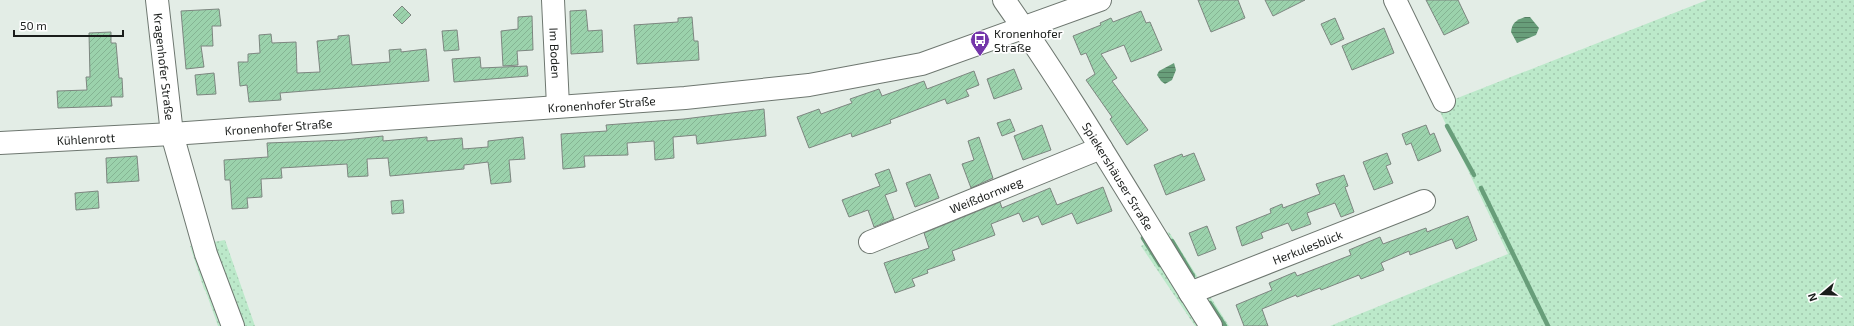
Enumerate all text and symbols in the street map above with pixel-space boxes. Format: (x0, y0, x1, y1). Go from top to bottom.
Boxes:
scale bar (14, 12, 123, 38)
street label: Kragenhofer Straße (152, 12, 177, 121)
text: 50 m (20, 18, 47, 32)
place label: Kronenhofer Straße (994, 26, 1063, 54)
street label: Im Boden (547, 27, 564, 79)
bus stop icon: Kronenhofer Straße (969, 29, 991, 57)
street label: Kronenhofer Straße (547, 93, 656, 115)
street label: Kronenhofer Straße (224, 116, 333, 137)
street label: Spiekershäuser Straße (1080, 120, 1157, 233)
street label: Kühlenrott (56, 130, 116, 147)
street label: Weißdornweg (947, 174, 1024, 216)
street label: Herkulesblick (1270, 227, 1344, 267)
north arrow (1802, 274, 1842, 314)
text: N (1805, 291, 1820, 303)

